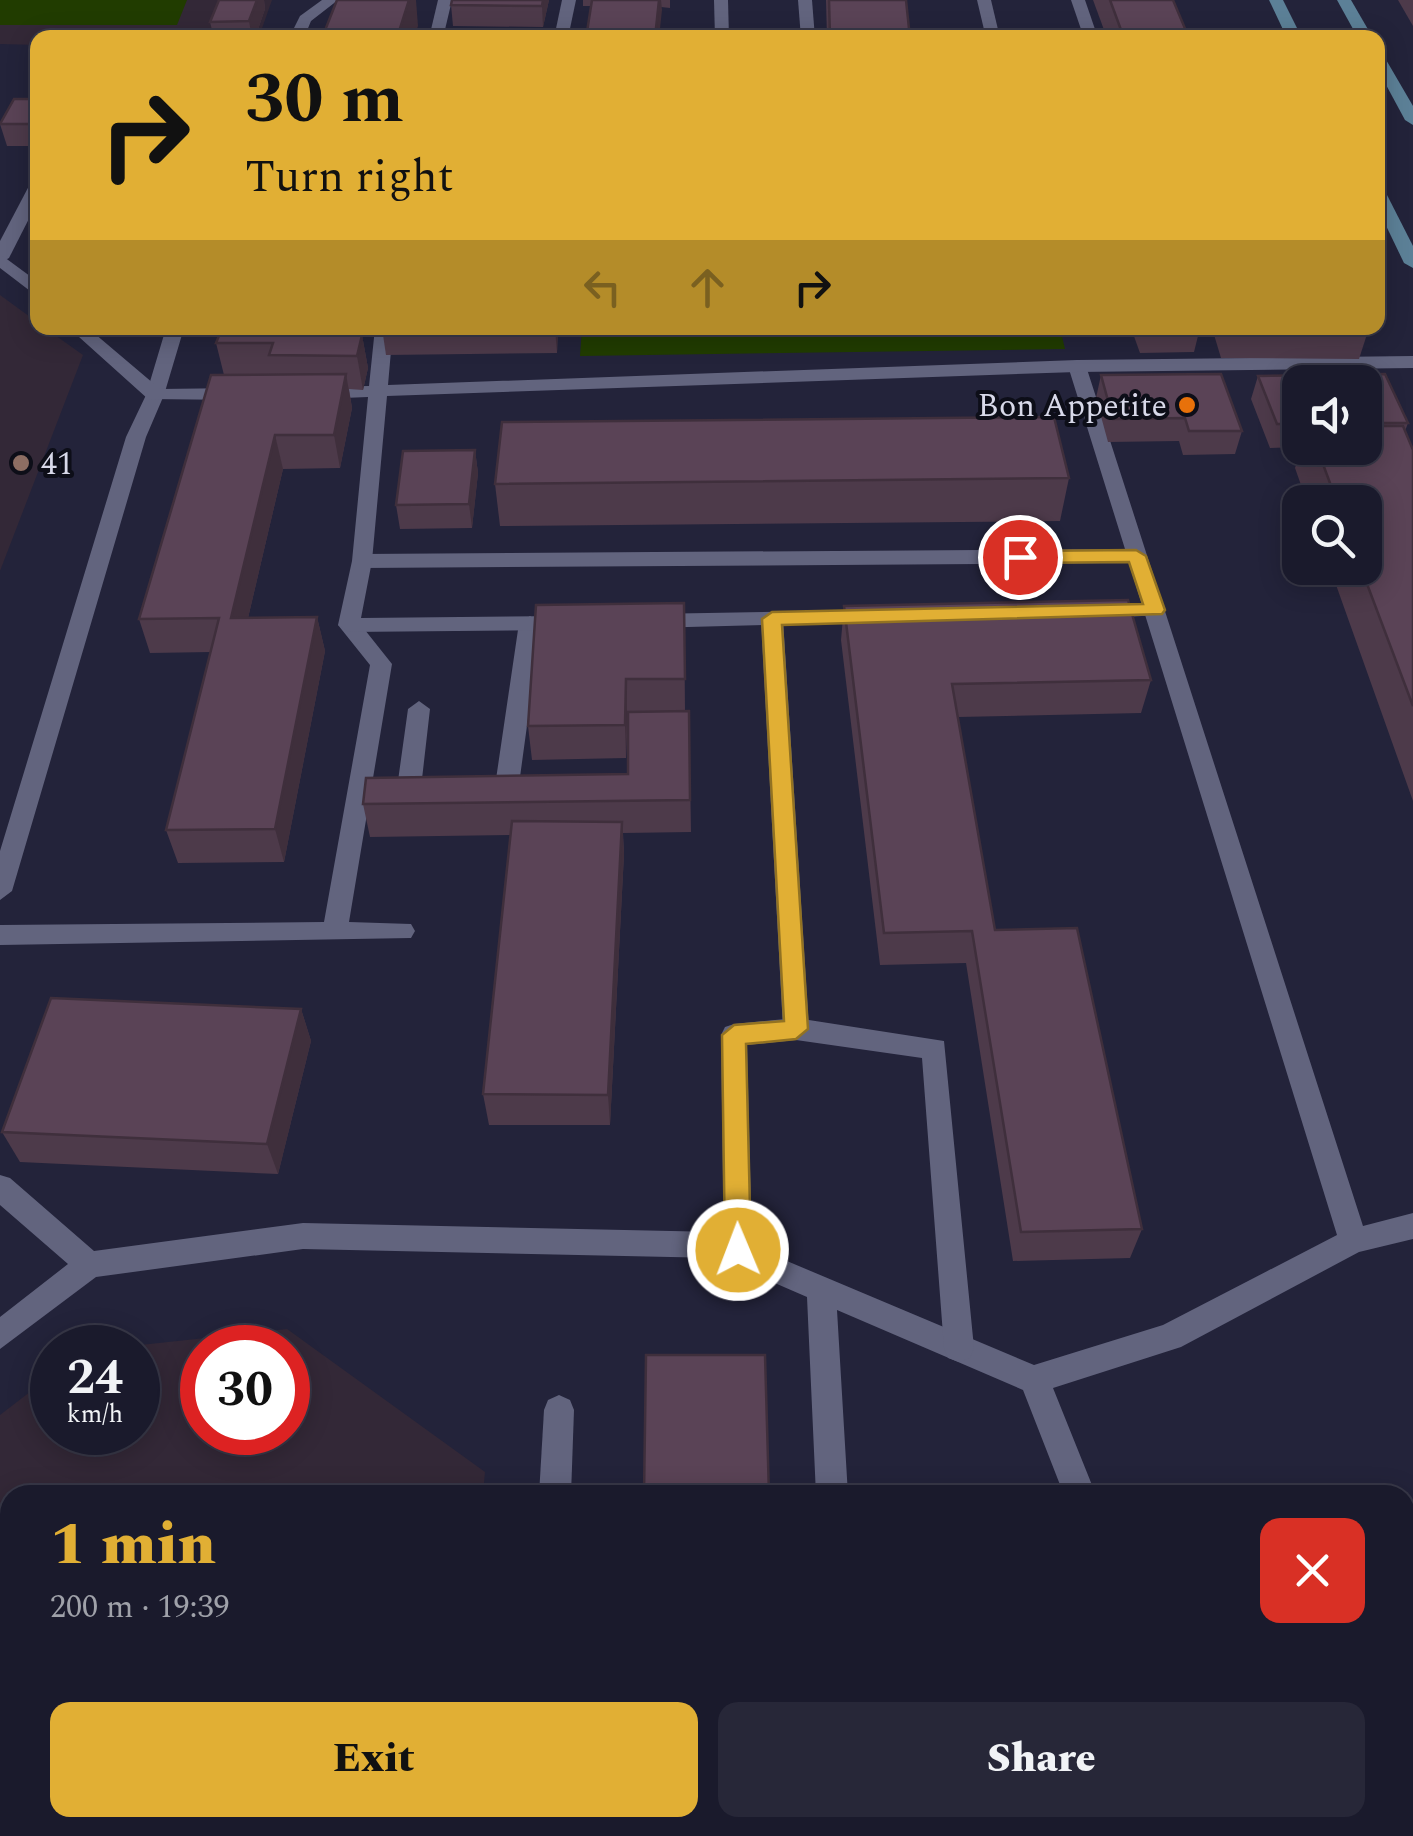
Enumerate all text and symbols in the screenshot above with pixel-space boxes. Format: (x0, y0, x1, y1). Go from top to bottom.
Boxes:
text: 30 m (245, 47, 404, 153)
icon: right (80, 70, 210, 200)
text: Turn right (245, 143, 454, 212)
icon: left (575, 260, 630, 315)
icon: ahead (680, 260, 735, 315)
icon: right (785, 260, 840, 315)
map controls (1282, 365, 1382, 585)
button: sound (1282, 365, 1382, 465)
place label: Bon Appetite (978, 382, 1167, 431)
marker: Bon Appetite (1176, 394, 1198, 416)
place label: 41 (41, 440, 73, 489)
marker: 41 (10, 452, 32, 474)
button: search (1282, 485, 1382, 585)
pin (978, 515, 1063, 600)
icon: arrive (993, 530, 1048, 585)
position arrow (686, 1198, 790, 1302)
speed limit sign: 30 (180, 1325, 310, 1455)
text: 24 (67, 1340, 123, 1416)
text: km/h (67, 1396, 123, 1434)
text: 1 min (50, 1499, 216, 1591)
button: close (1260, 1518, 1365, 1623)
text: 200 m · 19:39 (50, 1583, 230, 1632)
button: Exit (50, 1702, 698, 1817)
button: Share (718, 1702, 1365, 1817)

